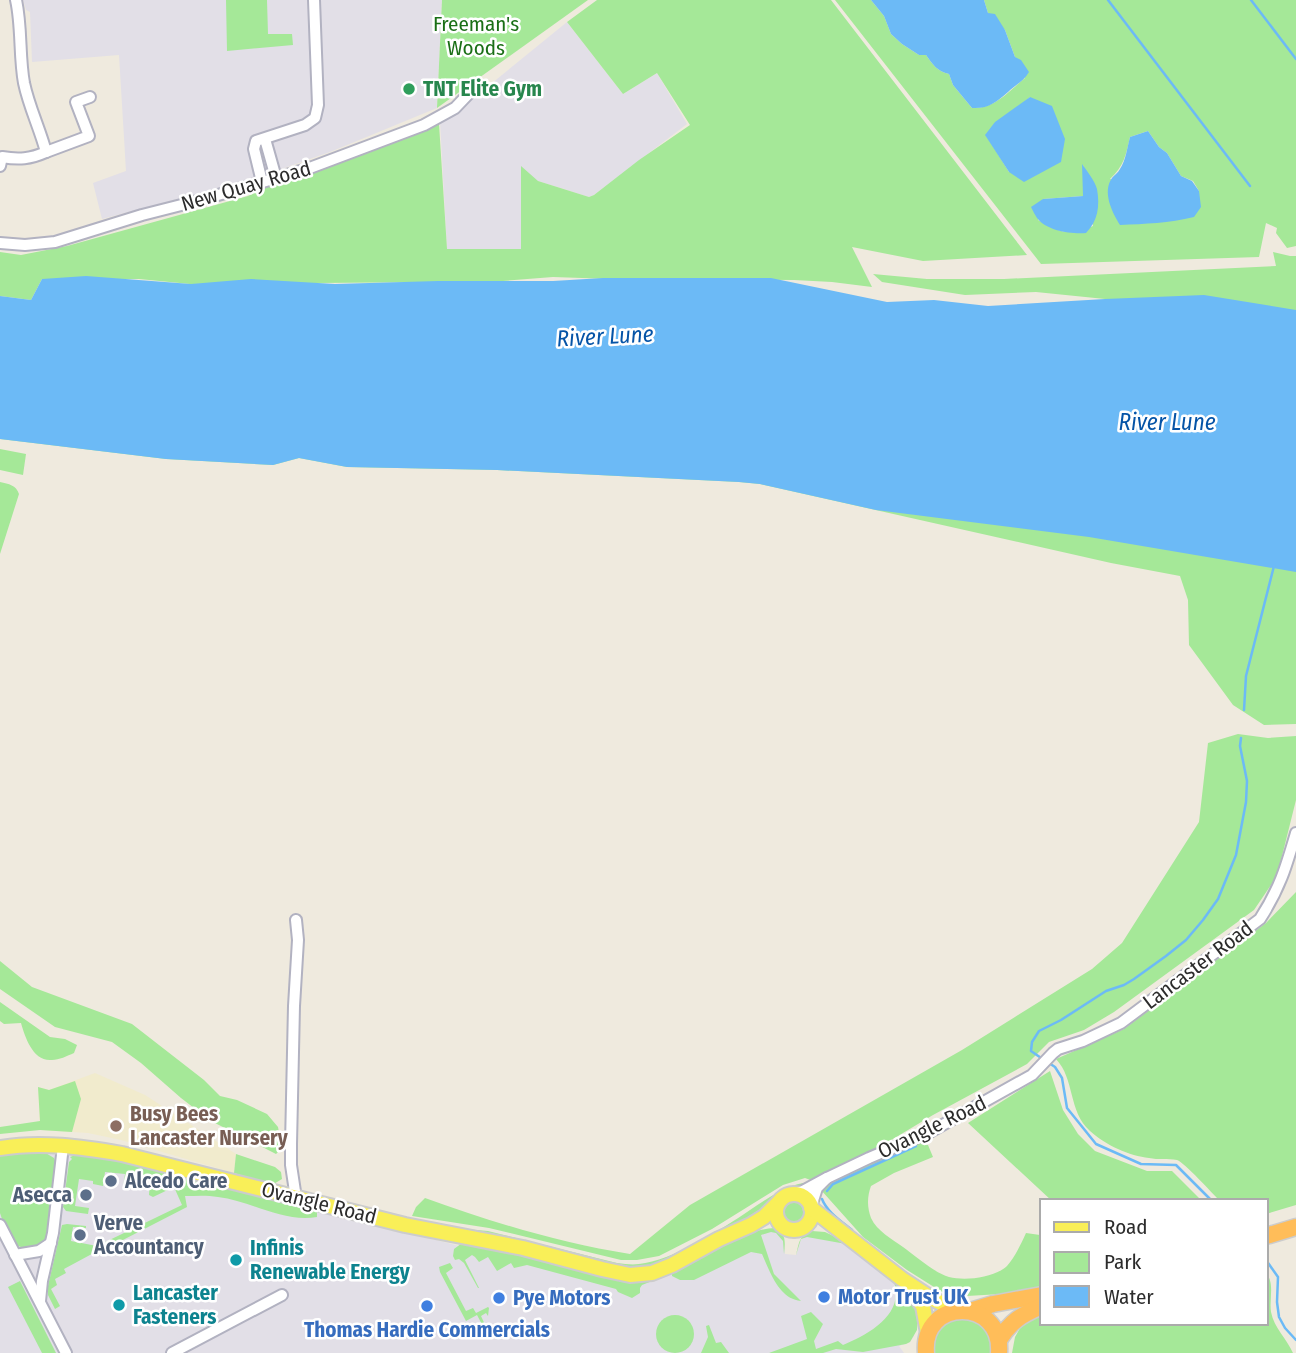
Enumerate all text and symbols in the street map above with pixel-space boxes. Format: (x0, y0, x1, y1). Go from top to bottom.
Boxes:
park label: Freeman's Woods (433, 11, 519, 61)
place label: TNT Elite Gym (423, 76, 542, 102)
marker: TNT Elite Gym (401, 81, 417, 97)
street label: New Quay Road (178, 155, 314, 217)
water label: River Lune (556, 319, 654, 353)
water label: River Lune (1118, 408, 1216, 436)
street label: Lancaster Road (1138, 915, 1258, 1015)
street label: Ovangle Road (873, 1090, 991, 1164)
place label: Busy Bees Lancaster Nursery (130, 1101, 289, 1151)
marker: Busy Bees Lancaster Nursery (108, 1118, 124, 1134)
place label: Alcedo Care (124, 1168, 228, 1194)
marker: Alcedo Care (103, 1173, 119, 1189)
street label: Ovangle Road (259, 1176, 379, 1230)
place label: Asecca (12, 1182, 72, 1208)
marker: Asecca (78, 1187, 94, 1203)
legend (1040, 1199, 1268, 1325)
place label: Verve Accountancy (93, 1210, 205, 1260)
text: Road (1104, 1214, 1148, 1240)
marker: Verve Accountancy (72, 1227, 88, 1243)
place label: Infinis Renewable Energy (250, 1235, 411, 1285)
text: Park (1104, 1249, 1142, 1275)
marker: Infinis Renewable Energy (228, 1252, 244, 1268)
place label: Lancaster Fasteners (133, 1280, 218, 1330)
place label: Motor Trust UK (838, 1284, 969, 1310)
text: Water (1104, 1284, 1154, 1310)
place label: Pye Motors (513, 1285, 610, 1311)
marker: Motor Trust UK (816, 1289, 832, 1305)
marker: Pye Motors (491, 1290, 507, 1306)
marker: Lancaster Fasteners (111, 1297, 127, 1313)
marker: Thomas Hardie Commercials (419, 1298, 435, 1314)
place label: Thomas Hardie Commercials (304, 1317, 550, 1343)

